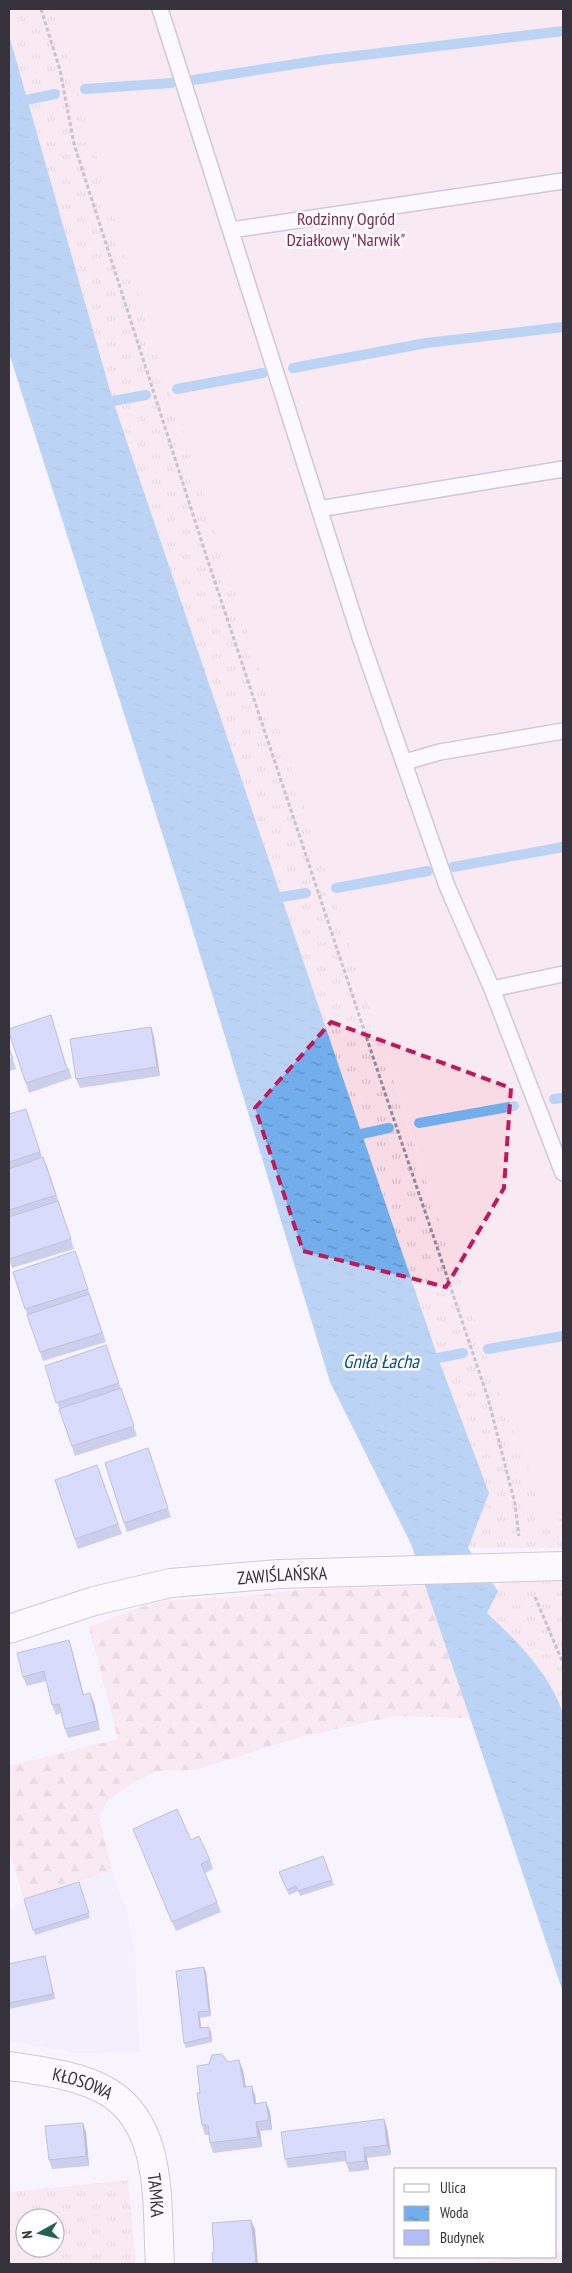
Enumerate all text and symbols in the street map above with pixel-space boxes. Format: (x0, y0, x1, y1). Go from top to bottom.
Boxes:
park label: Rodzinny Ogród Działkowy "Narwik" (287, 207, 405, 251)
water label: Gniła Łacha (343, 1349, 420, 1373)
street label: ZAWIŚLAŃSKA (236, 1561, 328, 1589)
street label: KŁOSOWA (51, 2062, 118, 2104)
legend (394, 2168, 557, 2258)
street label: TAMKA (143, 2172, 170, 2218)
text: Ulica (440, 2178, 466, 2197)
text: Woda (440, 2203, 469, 2222)
north arrow (15, 2208, 65, 2258)
text: Budynek (440, 2228, 484, 2247)
text: N (18, 2230, 37, 2240)

